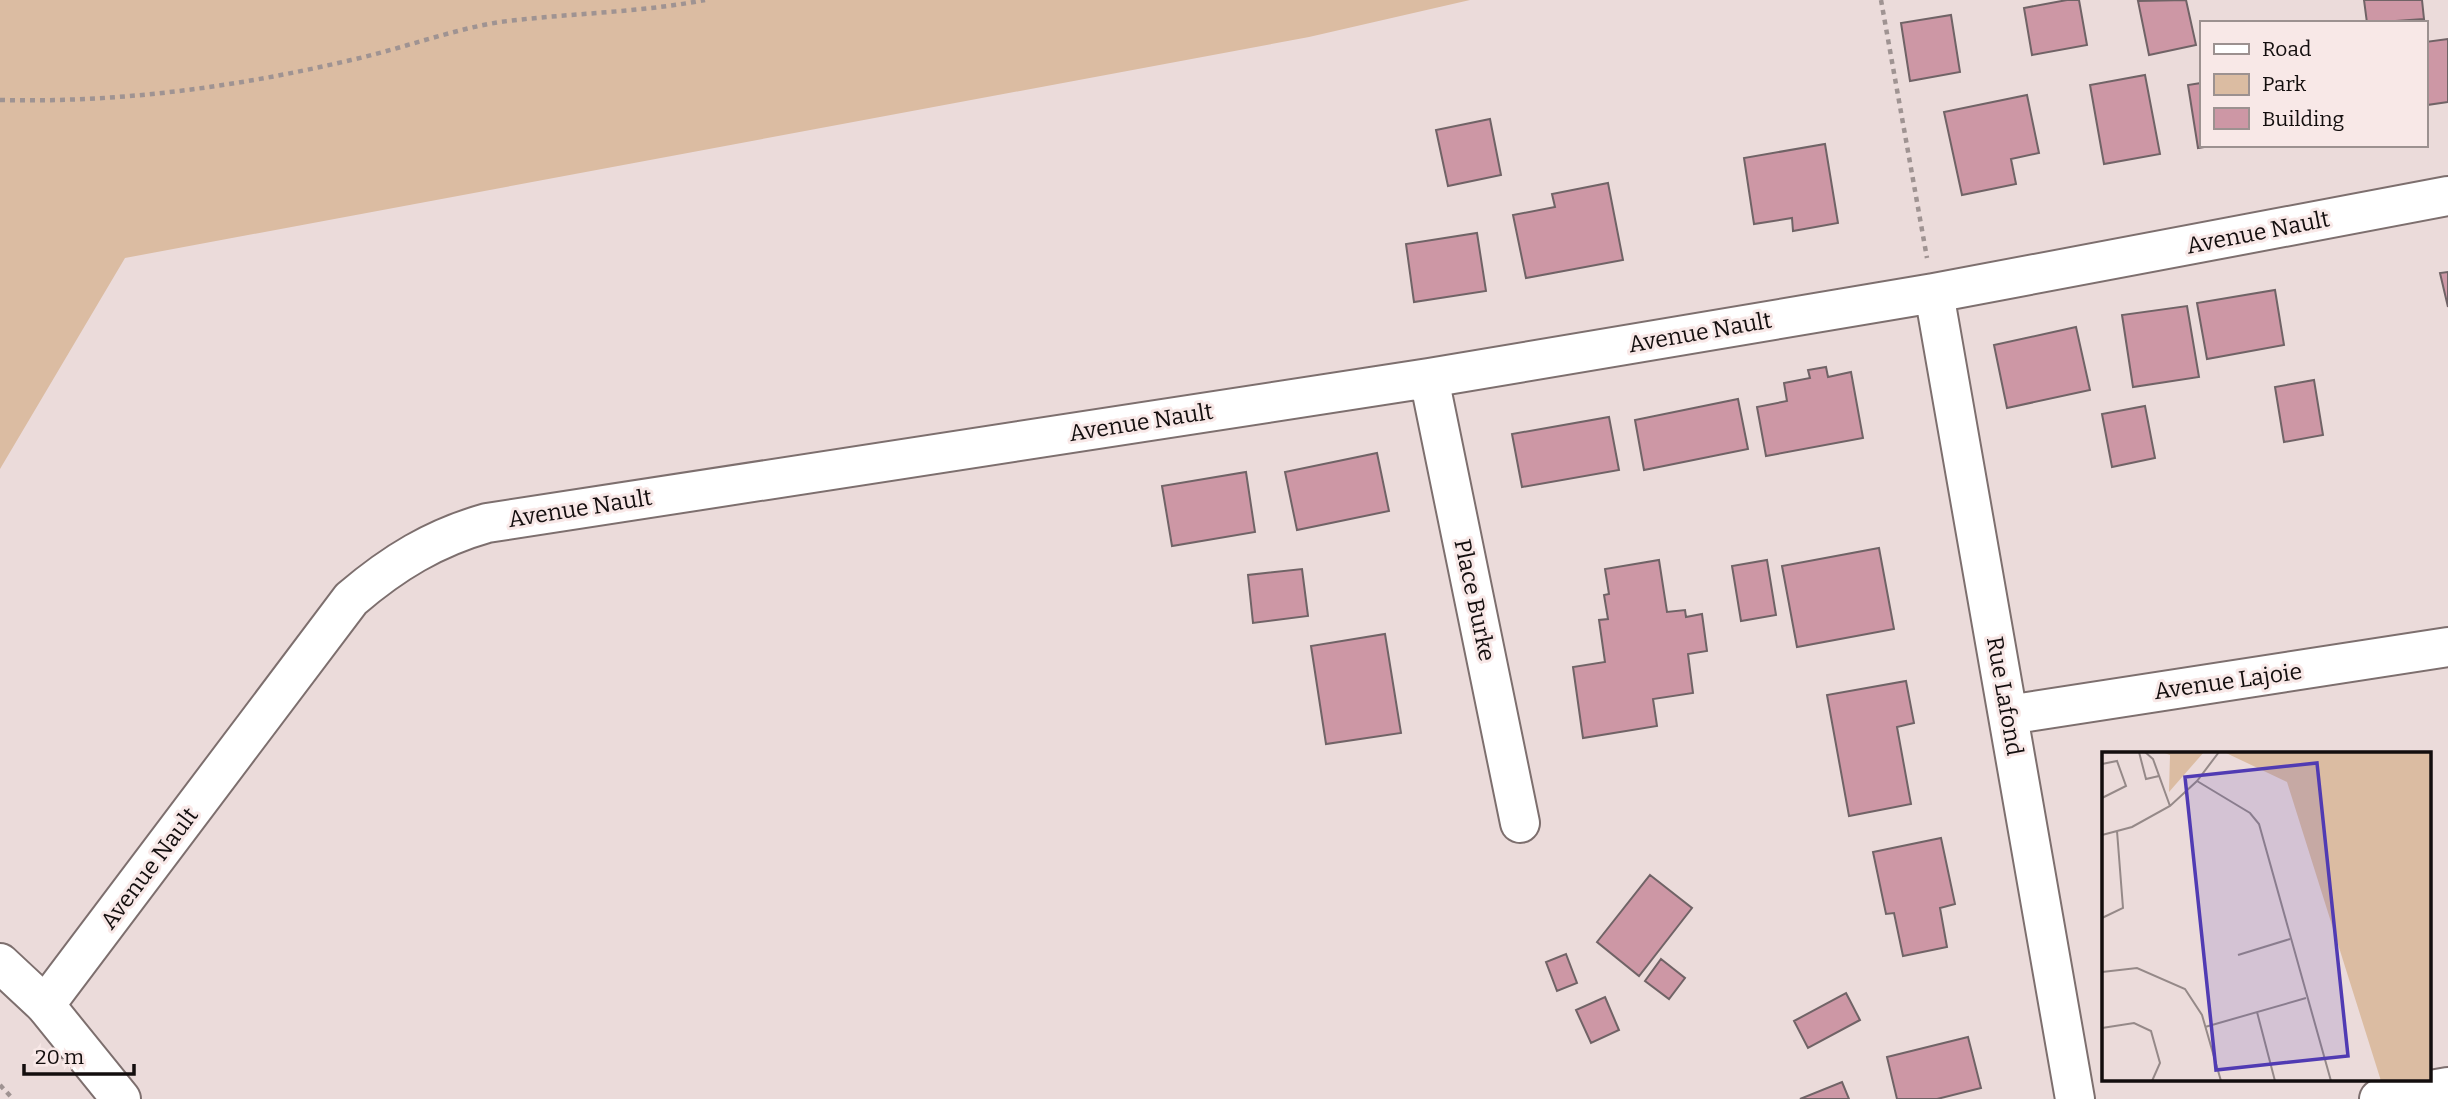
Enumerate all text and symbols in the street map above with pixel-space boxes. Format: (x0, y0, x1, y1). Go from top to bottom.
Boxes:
legend (2200, 21, 2427, 147)
text: Road (2262, 36, 2311, 62)
text: Park (2262, 71, 2306, 97)
text: Building (2262, 106, 2345, 132)
street label: Avenue Nault (2184, 204, 2332, 260)
street label: Avenue Nault (1626, 306, 1774, 358)
street label: Avenue Nault (1067, 397, 1215, 447)
street label: Avenue Nault (506, 483, 654, 533)
street label: Place Burke (1448, 536, 1502, 664)
street label: Rue Lafond (1981, 634, 2029, 758)
street label: Avenue Lajoie (2152, 657, 2304, 705)
inset map (2102, 752, 2430, 1082)
street label: Avenue Nault (94, 802, 204, 934)
scale bar (24, 1032, 135, 1076)
text: 20 m (35, 1044, 84, 1070)

